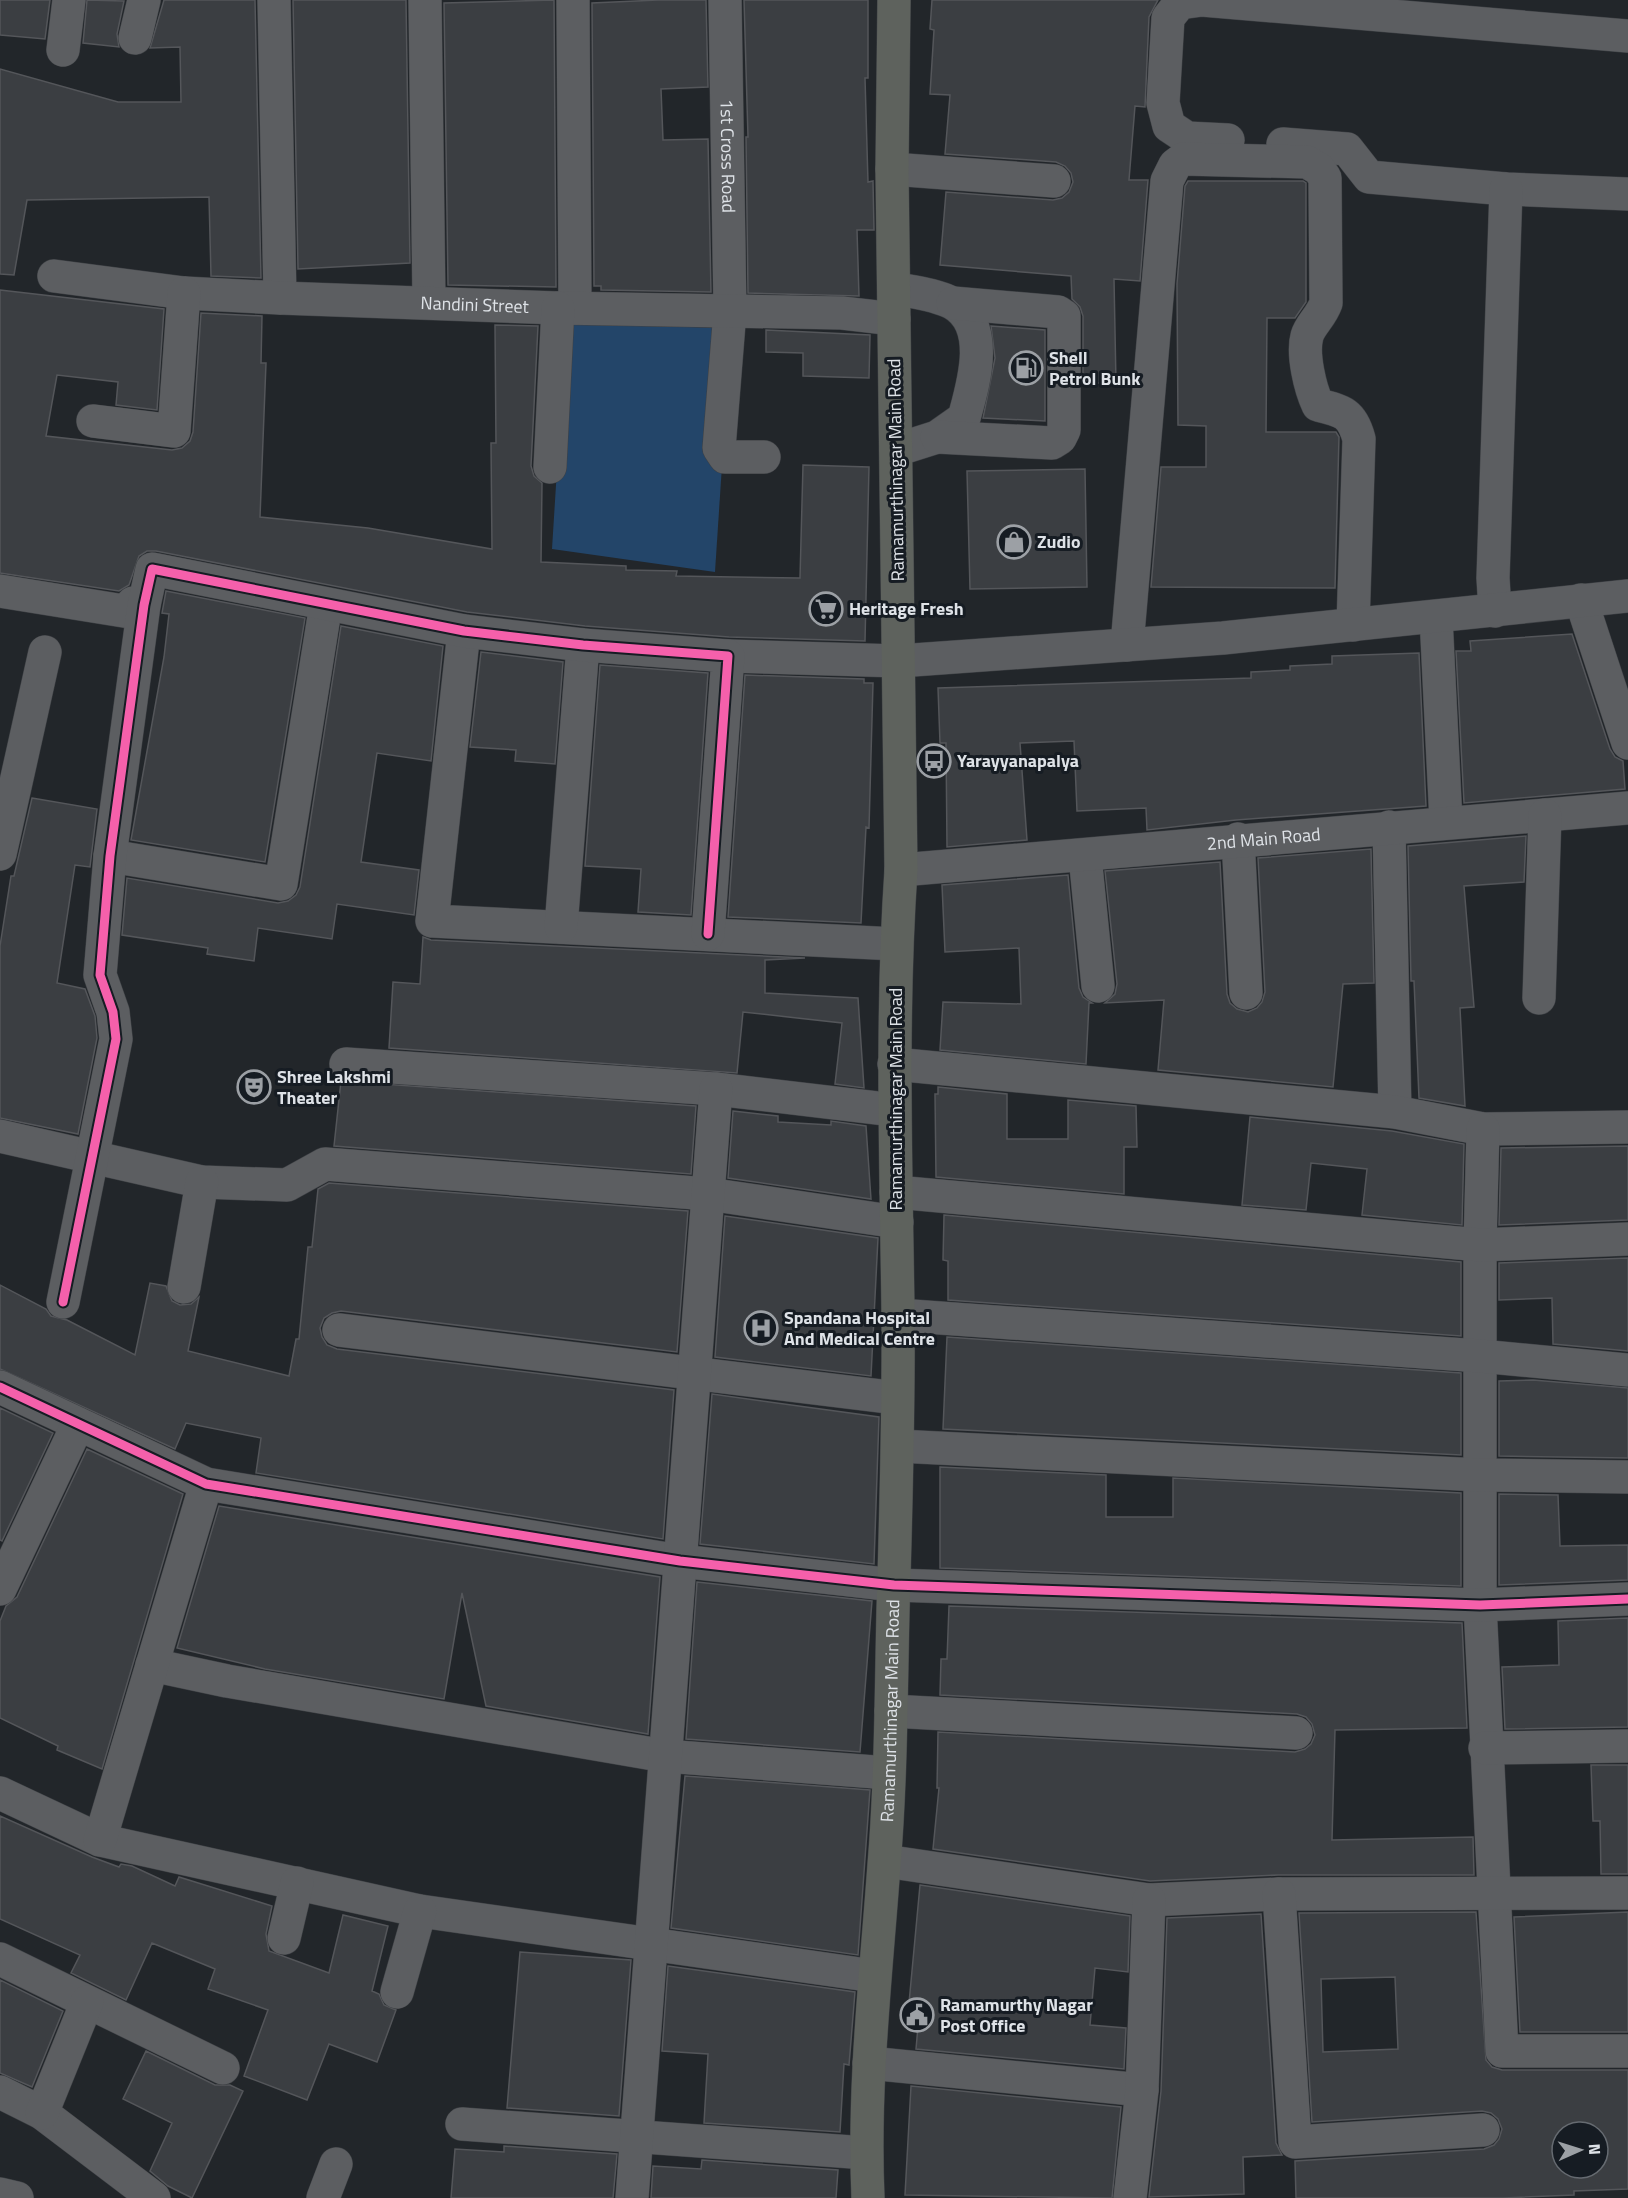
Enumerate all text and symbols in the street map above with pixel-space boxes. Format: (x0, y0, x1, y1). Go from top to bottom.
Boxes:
street label: 1st Cross Road (714, 99, 742, 213)
street label: Nandini Street (420, 289, 530, 320)
place label: Shell Petrol Bunk (1049, 344, 1141, 392)
fuel station icon: Shell Petrol Bunk (1008, 350, 1044, 386)
street label: Ramamurthinagar Main Road (880, 358, 911, 582)
shop icon: Zudio (996, 524, 1032, 560)
place label: Zudio (1037, 528, 1081, 555)
supermarket icon: Heritage Fresh (808, 591, 844, 627)
place label: Heritage Fresh (849, 595, 964, 622)
bus stop icon: Yarayyanapalya (916, 743, 952, 779)
place label: Yarayyanapalya (957, 747, 1079, 774)
street label: 2nd Main Road (1206, 820, 1322, 857)
street label: Ramamurthinagar Main Road (882, 988, 909, 1210)
place label: Shree Lakshmi Theater (277, 1063, 391, 1111)
theatre icon: Shree Lakshmi Theater (236, 1069, 272, 1105)
place label: Spandana Hospital And Medical Centre (784, 1304, 935, 1352)
hospital icon: Spandana Hospital And Medical Centre (743, 1310, 779, 1346)
street label: Ramamurthinagar Main Road (873, 1599, 906, 1823)
place label: Ramamurthy Nagar Post Office (940, 1991, 1093, 2039)
public building icon: Ramamurthy Nagar Post Office (899, 1997, 935, 2033)
north arrow (1550, 2120, 1610, 2180)
text: N (1583, 2143, 1607, 2155)

